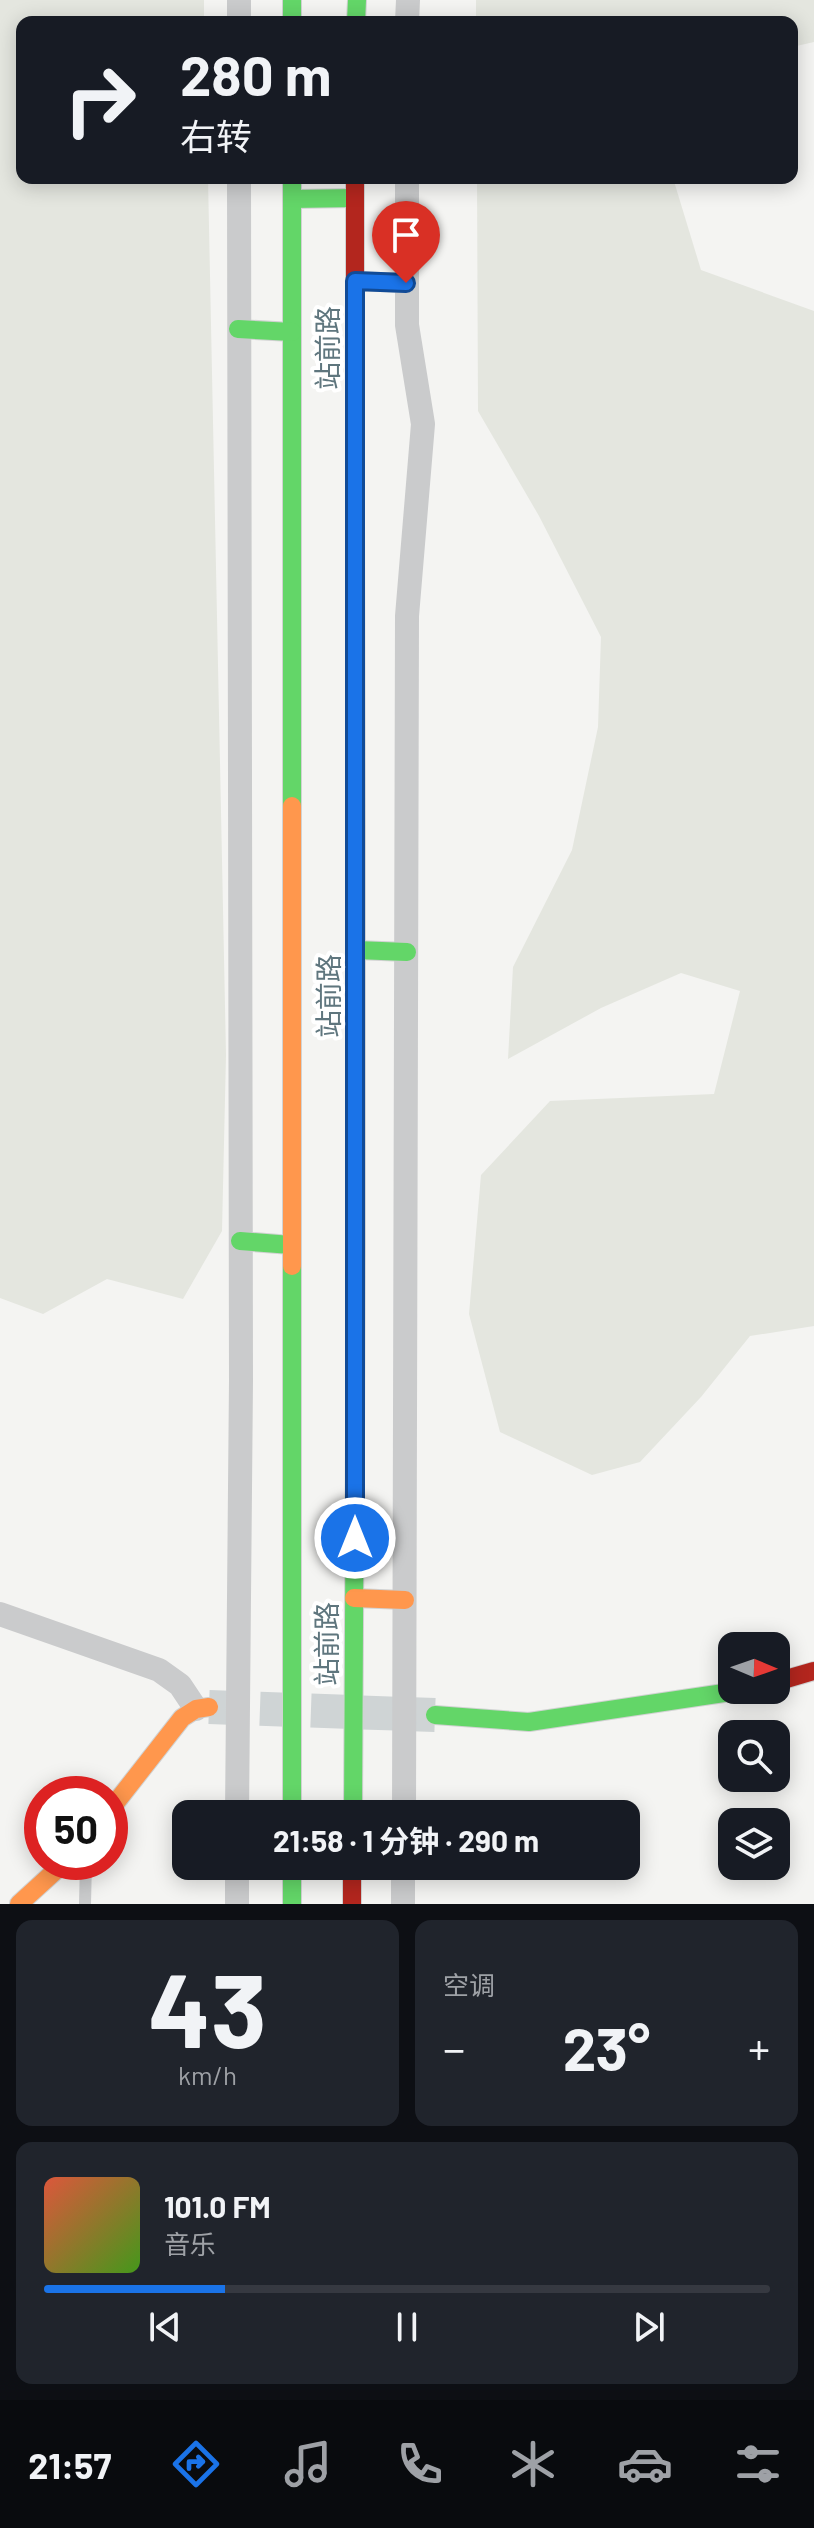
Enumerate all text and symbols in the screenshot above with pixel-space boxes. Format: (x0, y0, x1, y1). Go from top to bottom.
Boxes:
text: 280 m (180, 40, 332, 107)
icon: right (48, 48, 152, 152)
text: 右转 (180, 114, 252, 157)
pin (372, 201, 440, 283)
icon: arrive (384, 213, 428, 257)
street label: 站前路 (310, 306, 344, 390)
street label: 站前路 (311, 954, 345, 1038)
position arrow (313, 1496, 397, 1580)
street label: 站前路 (309, 1602, 343, 1686)
north arrow (718, 1632, 790, 1704)
map controls (718, 1632, 790, 1880)
button: search (718, 1720, 790, 1792)
speed limit sign: 50 (24, 1776, 128, 1880)
button: layers (718, 1808, 790, 1880)
text: 21:58 · 1 分钟 · 290 m (273, 1822, 539, 1858)
text: 43 (148, 1944, 267, 2069)
text: 空调 (443, 1969, 495, 2000)
text: 23° (563, 2011, 650, 2083)
text: − (443, 2021, 465, 2074)
text: + (748, 2021, 770, 2074)
text: km/h (178, 2059, 237, 2090)
text: 101.0 FM (164, 2188, 271, 2224)
text: 音乐 (164, 2228, 216, 2259)
icon: previous (143, 2305, 187, 2349)
icon: pause (385, 2305, 429, 2349)
icon: next (627, 2305, 671, 2349)
icon: directions (168, 2436, 224, 2492)
icon: music (280, 2436, 336, 2492)
icon: phone (392, 2436, 448, 2492)
icon: climate (505, 2436, 561, 2492)
icon: car (617, 2436, 673, 2492)
icon: filters (730, 2436, 786, 2492)
text: 21:57 (28, 2443, 111, 2486)

